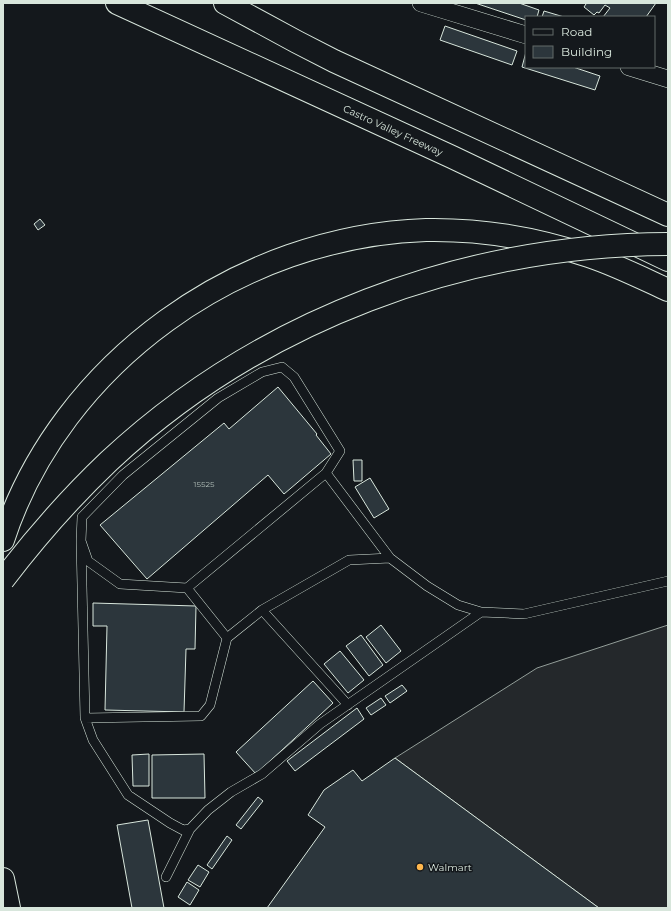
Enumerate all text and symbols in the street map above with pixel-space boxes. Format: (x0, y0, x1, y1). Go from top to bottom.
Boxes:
legend (525, 16, 655, 68)
text: Road (561, 24, 592, 39)
text: Building (561, 44, 612, 59)
street label: Castro Valley Freeway (341, 102, 445, 159)
house number: 15525 (194, 479, 215, 489)
place label: Walmart (428, 861, 472, 874)
marker: Walmart (415, 862, 425, 872)

